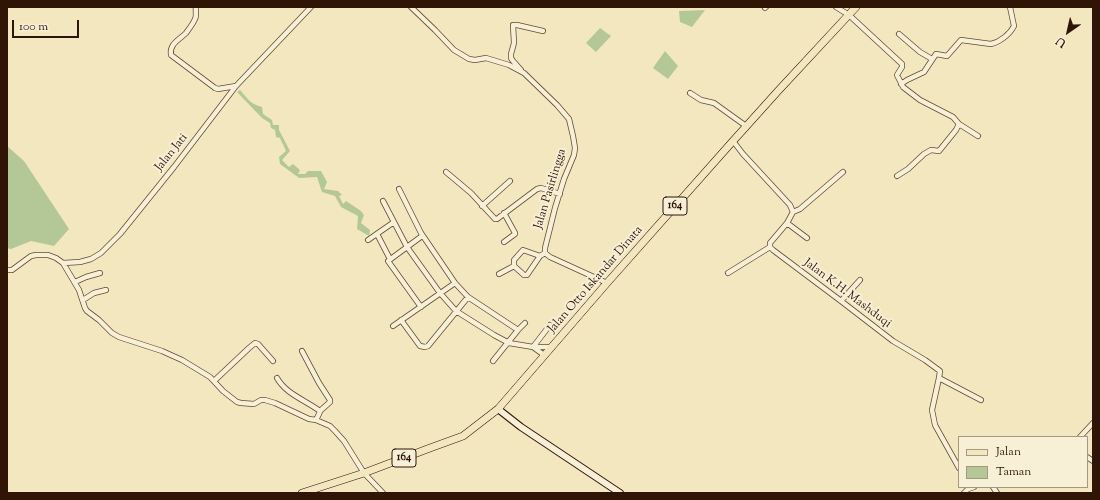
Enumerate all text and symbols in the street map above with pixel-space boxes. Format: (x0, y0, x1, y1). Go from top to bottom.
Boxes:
scale bar (14, 12, 81, 38)
north arrow (1048, 12, 1088, 52)
text: 100 m (19, 18, 48, 36)
text: U (1053, 33, 1069, 51)
street label: Jalan Jati (153, 131, 191, 175)
street label: Jalan Pasirlingga (532, 147, 570, 231)
road number: 164 (663, 197, 687, 215)
street label: Jalan Otto Iskandar Dinata (546, 224, 646, 336)
street label: Jalan K.H. Mashduqi (800, 256, 894, 332)
legend (958, 436, 1088, 488)
text: Jalan (996, 443, 1021, 461)
road number: 164 (392, 449, 416, 467)
text: Taman (996, 463, 1031, 481)

